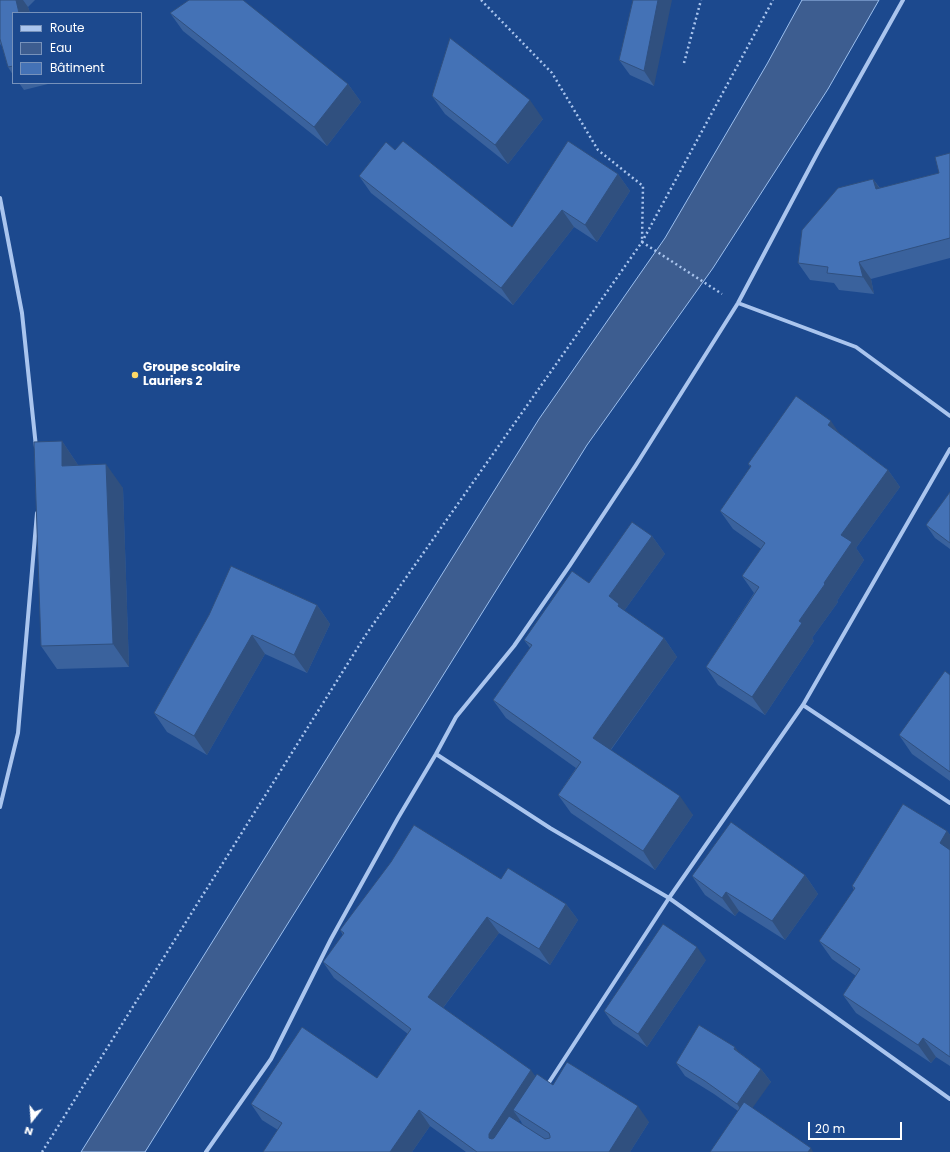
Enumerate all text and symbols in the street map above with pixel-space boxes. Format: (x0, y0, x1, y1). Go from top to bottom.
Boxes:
legend (12, 12, 142, 84)
text: Route (50, 19, 84, 36)
text: Eau (50, 39, 72, 56)
text: Bâtiment (50, 59, 105, 76)
place label: Groupe scolaire Lauriers 2 (143, 361, 240, 389)
marker: Groupe scolaire Lauriers 2 (130, 370, 140, 380)
north arrow (12, 1100, 52, 1140)
scale bar (810, 1114, 904, 1140)
text: 20 m (815, 1120, 845, 1137)
text: N (22, 1123, 35, 1140)

